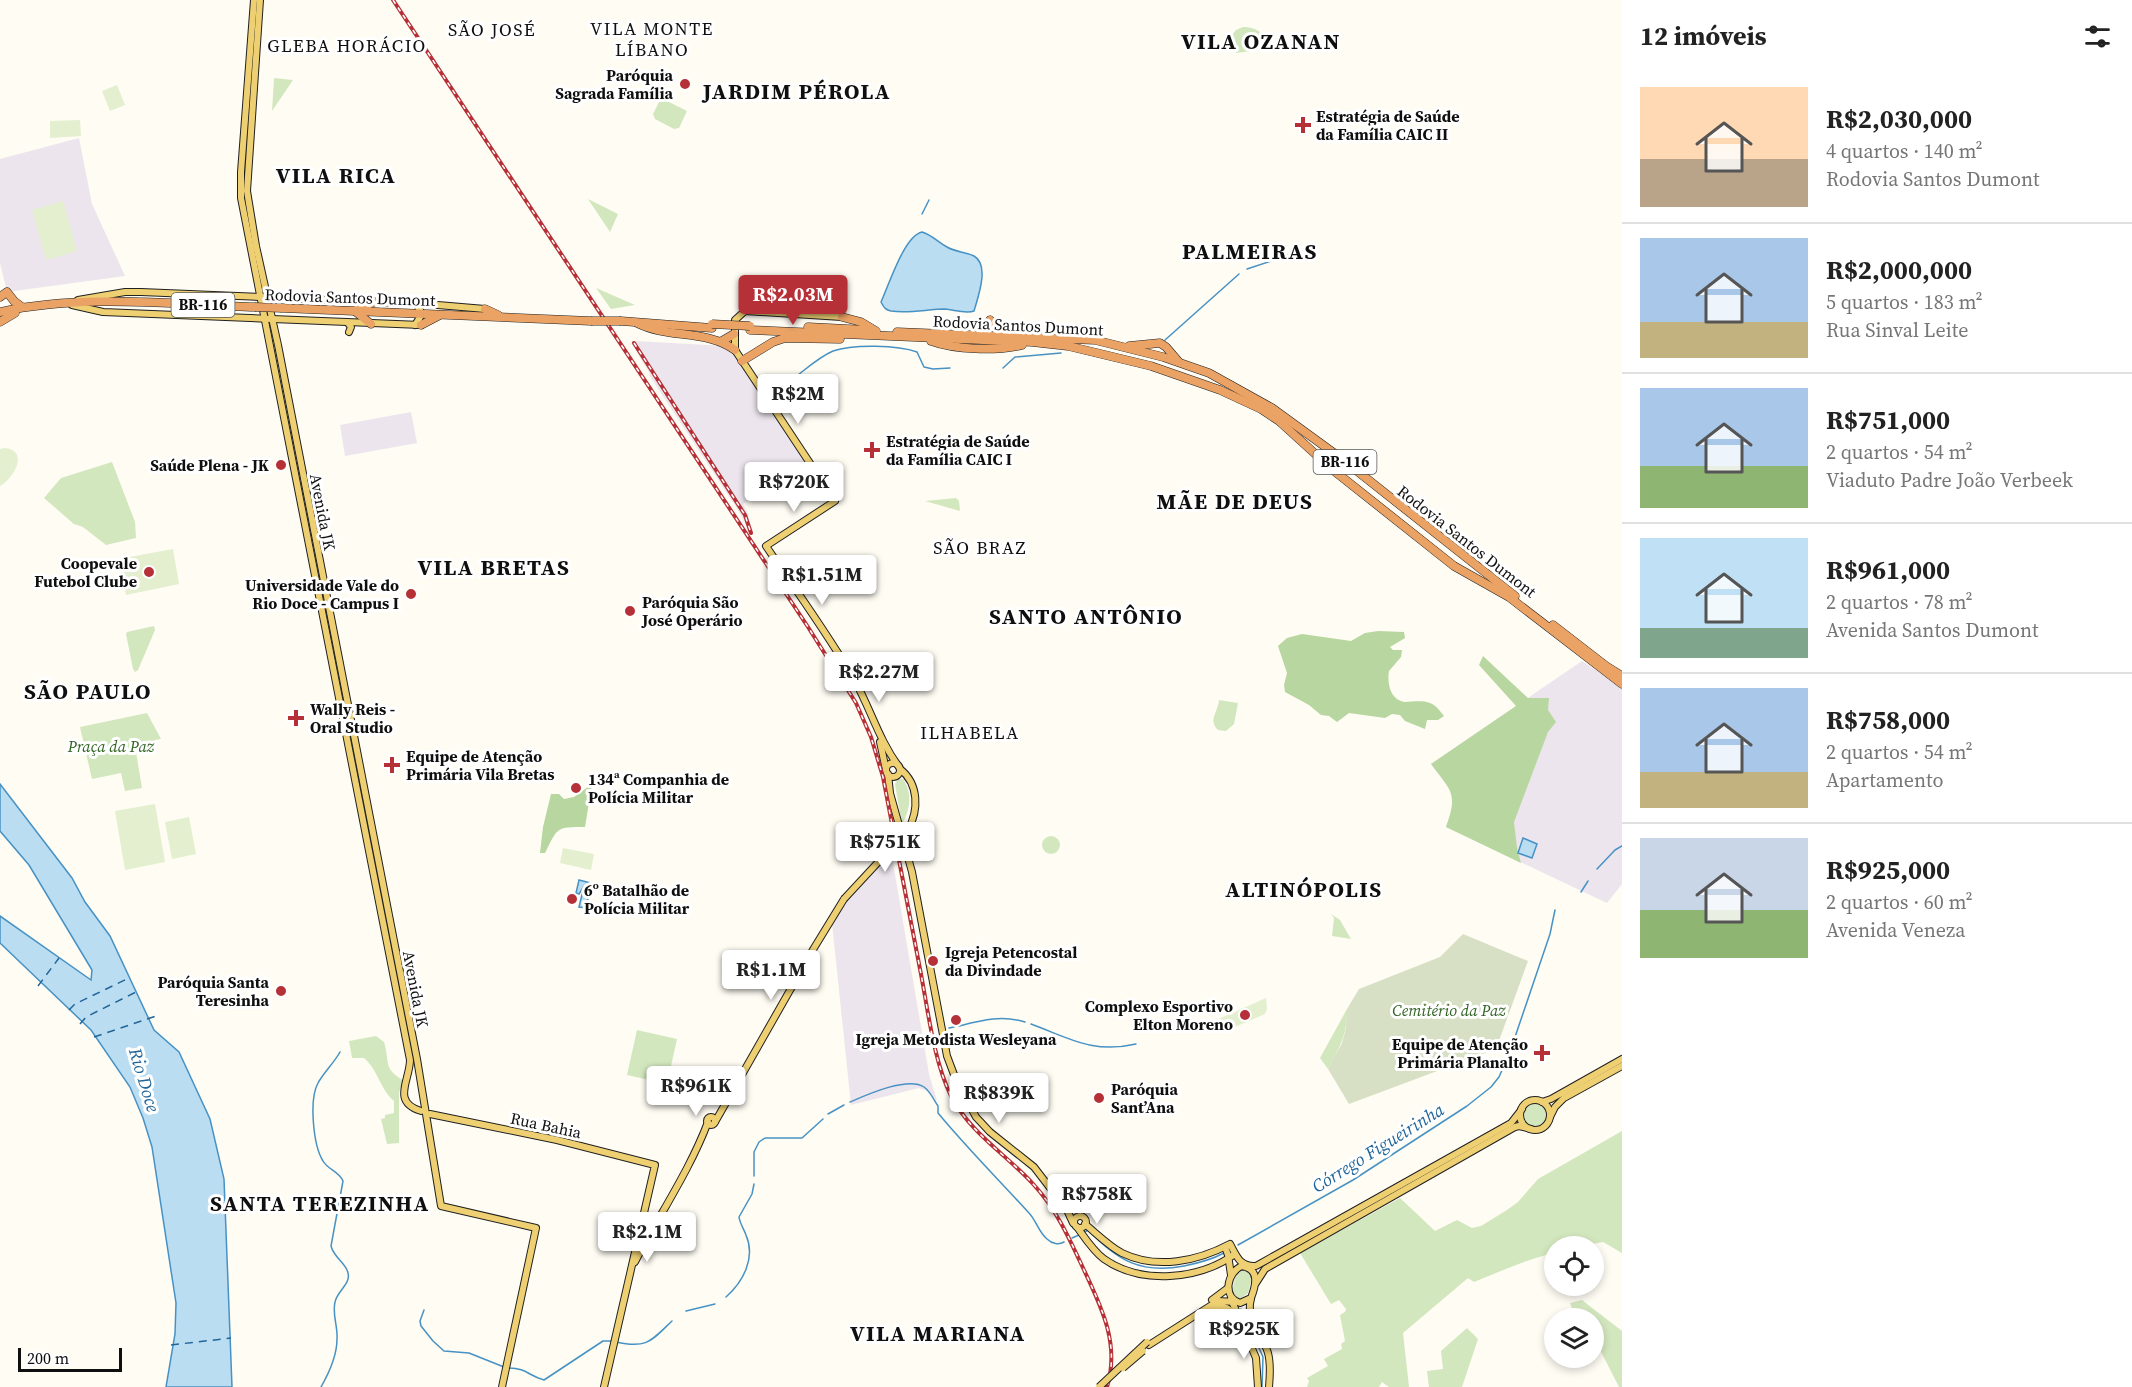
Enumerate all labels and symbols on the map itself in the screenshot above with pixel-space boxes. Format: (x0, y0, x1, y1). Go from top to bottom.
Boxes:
district label: VILA MONTE LÍBANO (590, 16, 714, 62)
district label: SÃO JOSÉ (448, 17, 536, 42)
district label: VILA OZANAN (1181, 26, 1341, 56)
district label: GLEBA HORÁCIO (267, 33, 427, 58)
place label: Paróquia Sagrada Família (555, 64, 674, 104)
district label: JARDIM PÉROLA (701, 76, 891, 106)
marker: Paróquia Sagrada Família (678, 77, 692, 91)
place label: Estratégia de Saúde da Família CAIC II (1316, 105, 1460, 145)
marker: Estratégia de Saúde da Família CAIC II (1294, 116, 1312, 134)
district label: VILA RICA (276, 160, 396, 190)
district label: PALMEIRAS (1182, 236, 1318, 266)
pin: R$2.03M (738, 275, 848, 326)
street label: Rodovia Santos Dumont (264, 283, 437, 311)
road number: BR-116 (172, 293, 234, 317)
street label: Rodovia Santos Dumont (932, 310, 1105, 340)
pin: R$2M (762, 374, 834, 425)
place label: Estratégia de Saúde da Família CAIC I (886, 430, 1030, 470)
marker: Estratégia de Saúde da Família CAIC I (863, 441, 881, 459)
road number: BR-116 (1314, 450, 1376, 474)
place label: Saúde Plena - JK (150, 454, 270, 476)
marker: Saúde Plena - JK (274, 458, 288, 472)
pin: R$720K (745, 462, 843, 513)
street label: Avenida JK (305, 472, 341, 552)
street label: Rodovia Santos Dumont (1393, 480, 1542, 603)
district label: MÃE DE DEUS (1157, 486, 1313, 516)
district label: SÃO BRAZ (933, 535, 1027, 560)
place label: Coopevale Futebol Clube (34, 552, 137, 592)
district label: VILA BRETAS (417, 552, 571, 582)
pin: R$1.51M (767, 555, 877, 606)
marker: Coopevale Futebol Clube (142, 565, 156, 579)
place label: Universidade Vale do Rio Doce - Campus I (245, 574, 399, 614)
marker: Universidade Vale do Rio Doce - Campus I (404, 587, 418, 601)
place label: Paróquia São José Operário (641, 591, 742, 631)
district label: SANTO ANTÔNIO (989, 601, 1183, 631)
marker: Paróquia São José Operário (623, 604, 637, 618)
pin: R$2.27M (824, 652, 934, 703)
district label: SÃO PAULO (24, 676, 152, 706)
place label: Wally Reis - Oral Studio (310, 698, 395, 738)
marker: Wally Reis - Oral Studio (287, 709, 305, 727)
district label: ILHABELA (920, 720, 1020, 745)
park label: Praça da Paz (67, 735, 155, 757)
place label: Equipe de Atenção Primária Vila Bretas (406, 745, 555, 785)
marker: Equipe de Atenção Primária Vila Bretas (383, 756, 401, 774)
place label: 134ª Companhia de Polícia Militar (588, 768, 729, 808)
marker: 134ª Companhia de Polícia Militar (569, 781, 583, 795)
pin: R$751K (836, 822, 934, 873)
district label: ALTINÓPOLIS (1225, 874, 1383, 904)
place label: 6º Batalhão de Polícia Militar (584, 879, 690, 919)
marker: 6º Batalhão de Polícia Militar (565, 892, 579, 906)
place label: Igreja Petencostal da Divindade (945, 941, 1077, 981)
street label: Avenida JK (398, 949, 434, 1029)
pin: R$1.1M (722, 950, 820, 1001)
marker: Igreja Petencostal da Divindade (926, 954, 940, 968)
place label: Paróquia Santa Teresinha (158, 971, 270, 1011)
marker: Paróquia Santa Teresinha (274, 984, 288, 998)
place label: Complexo Esportivo Elton Moreno (1085, 995, 1233, 1035)
park label: Cemitério da Paz (1392, 999, 1506, 1021)
marker: Complexo Esportivo Elton Moreno (1238, 1008, 1252, 1022)
marker: Igreja Metodista Wesleyana (949, 1013, 963, 1027)
place label: Igreja Metodista Wesleyana (855, 1028, 1057, 1050)
place label: Equipe de Atenção Primária Planalto (1392, 1033, 1528, 1073)
water label: Rio Doce (123, 1044, 166, 1116)
marker: Equipe de Atenção Primária Planalto (1533, 1044, 1551, 1062)
pin: R$961K (647, 1066, 745, 1117)
pin: R$839K (950, 1073, 1048, 1124)
place label: Paróquia Sant’Ana (1111, 1078, 1178, 1118)
marker: Paróquia Sant’Ana (1092, 1091, 1106, 1105)
water label: Córrego Figueirinha (1307, 1097, 1449, 1198)
street label: Rua Bahia (508, 1107, 584, 1143)
pin: R$758K (1048, 1174, 1146, 1225)
district label: SANTA TEREZINHA (210, 1188, 430, 1218)
pin: R$2.1M (598, 1212, 696, 1263)
pin: R$925K (1195, 1309, 1293, 1360)
district label: VILA MARIANA (850, 1318, 1026, 1348)
scale bar (18, 1345, 122, 1372)

